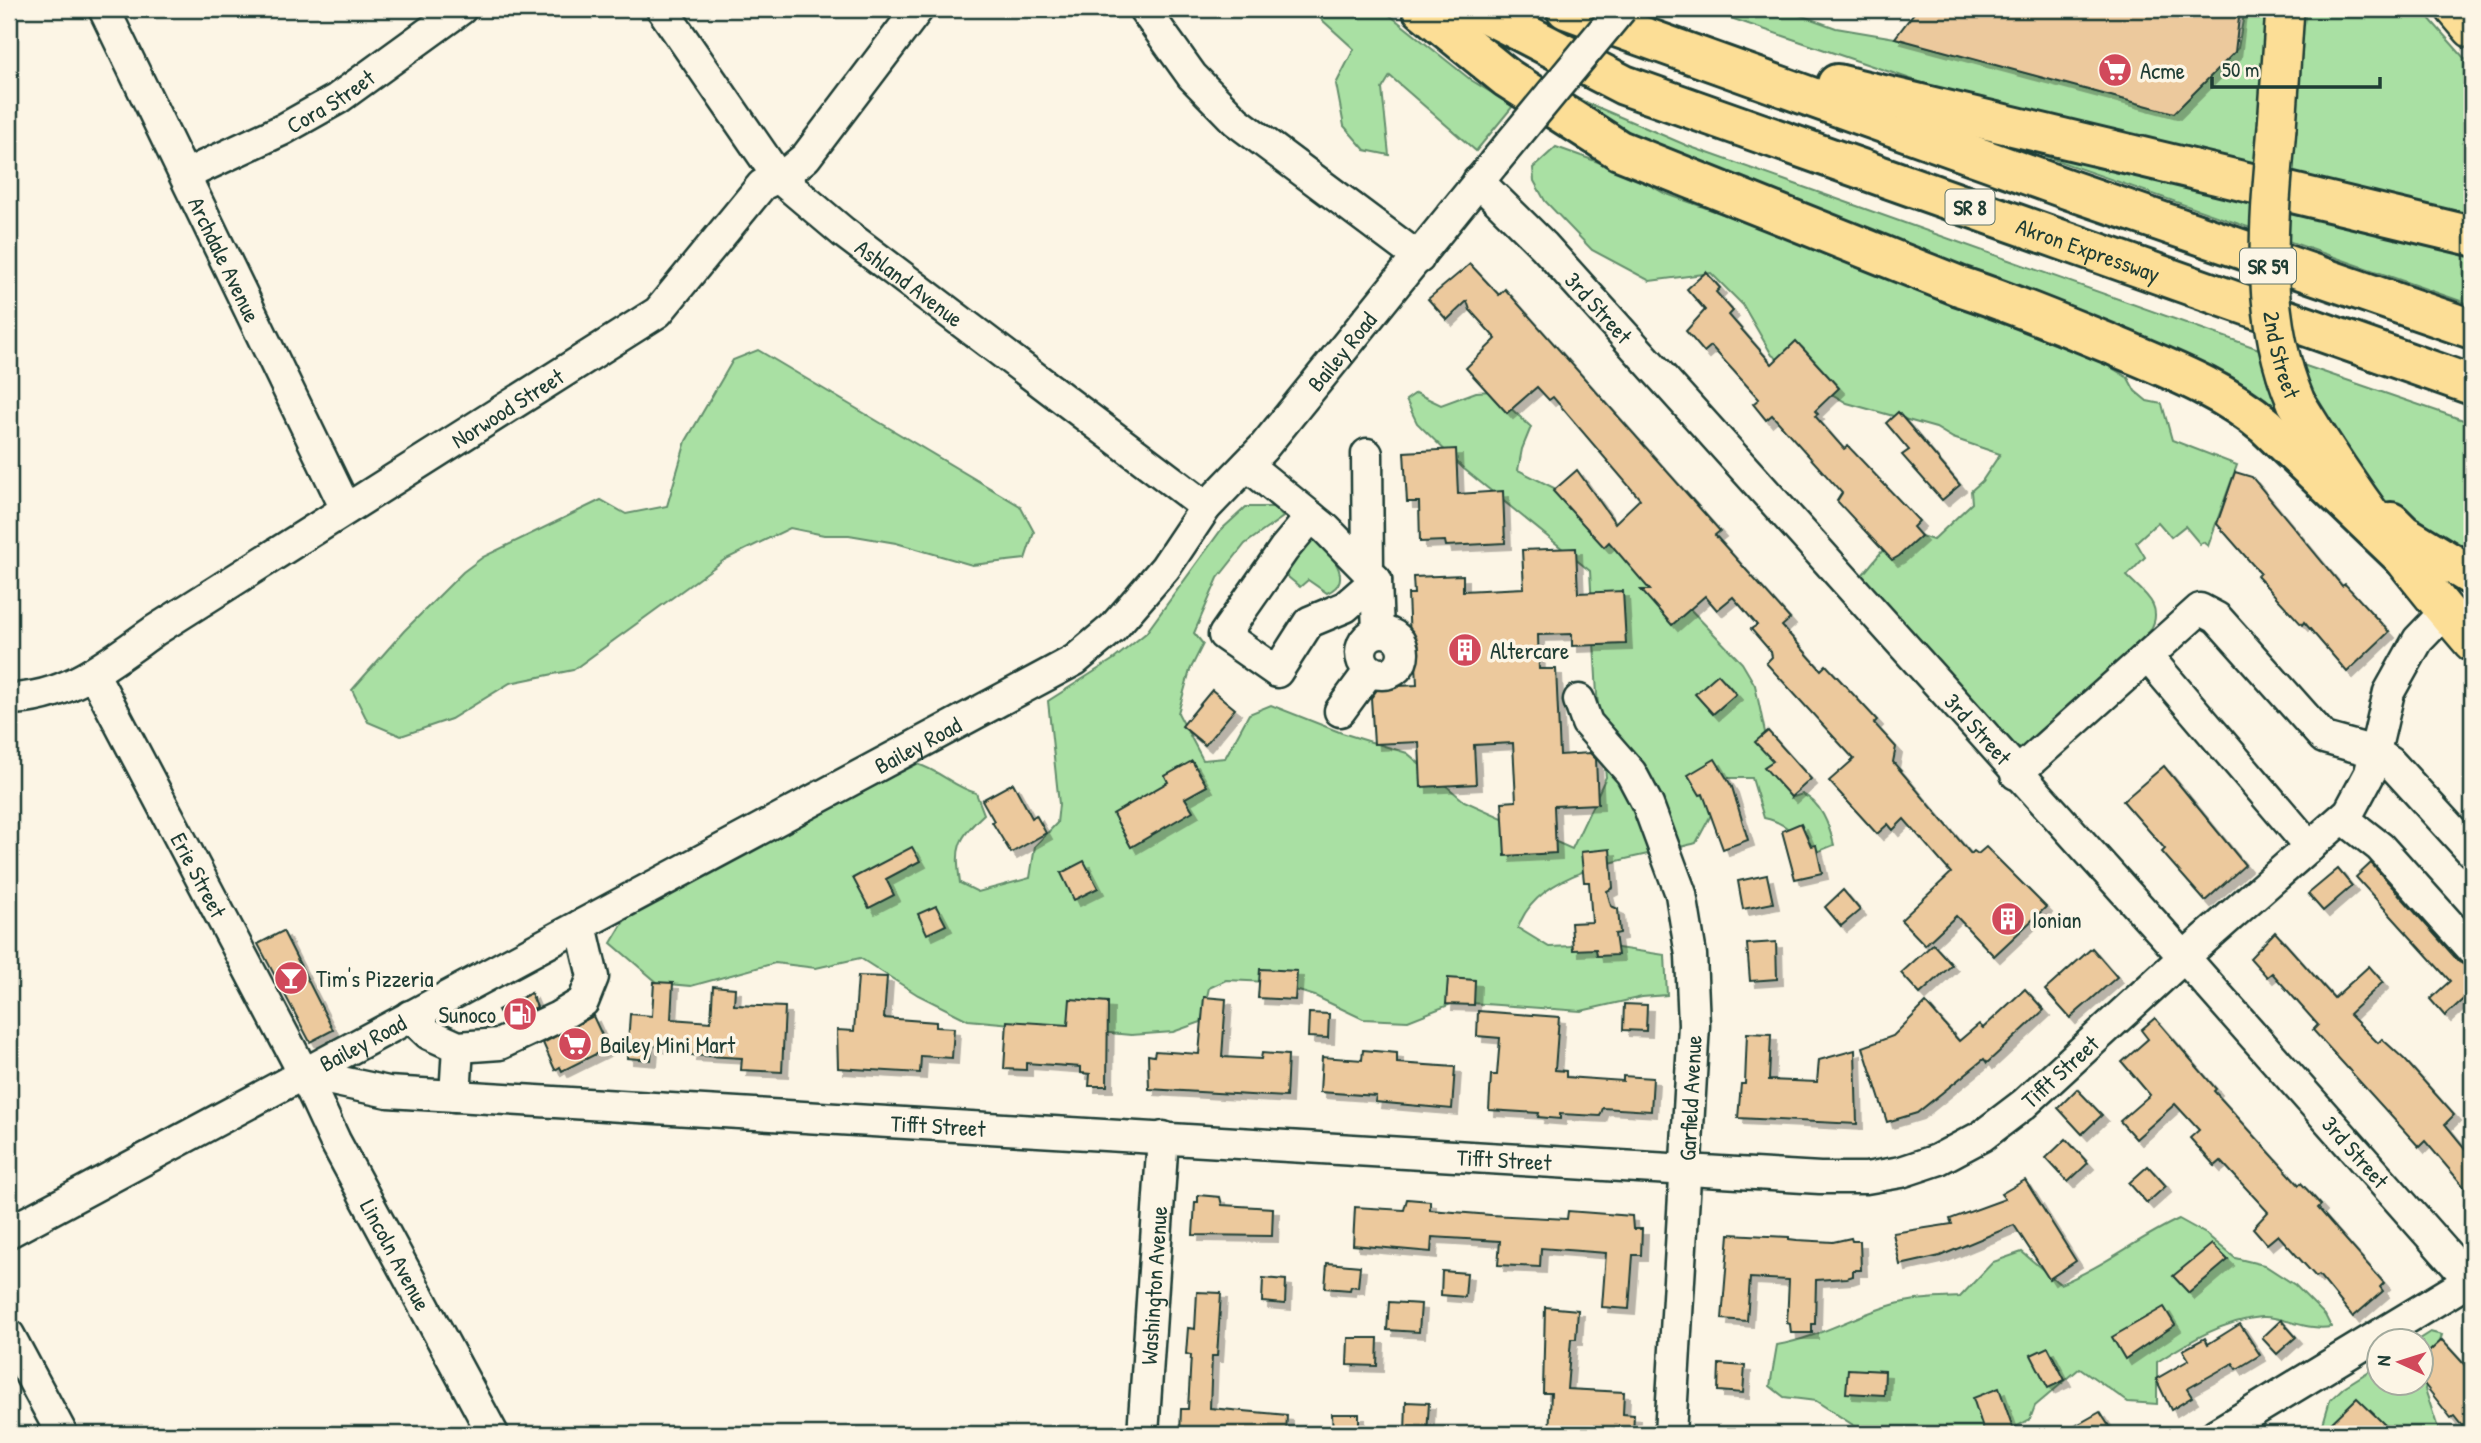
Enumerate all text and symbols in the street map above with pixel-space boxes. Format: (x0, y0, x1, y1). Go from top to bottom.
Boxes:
scale bar (2212, 46, 2380, 90)
supermarket icon: Acme (2096, 51, 2134, 89)
place label: Acme (2140, 55, 2185, 86)
text: 50 m (2222, 55, 2259, 84)
street label: Cora Street (280, 61, 381, 140)
road number: SR 8 (1946, 190, 1994, 224)
street label: Archdale Avenue (182, 191, 269, 327)
street label: Akron Expressway (2012, 210, 2165, 289)
street label: Ashland Avenue (849, 232, 970, 334)
road number: SR 59 (2240, 248, 2296, 284)
street label: 3rd Street (1558, 265, 1640, 351)
street label: Bailey Road (1300, 305, 1383, 397)
street label: 2nd Street (2257, 309, 2309, 404)
street label: Norwood Street (445, 360, 570, 455)
building icon: Altercare (1446, 631, 1484, 669)
place label: Altercare (1490, 635, 1569, 666)
street label: 3rd Street (1938, 686, 2020, 772)
street label: Bailey Road (869, 709, 966, 780)
street label: Erie Street (164, 827, 235, 924)
building icon: Ionian (1989, 900, 2027, 938)
place label: Ionian (2032, 904, 2082, 935)
bar icon: Tim's Pizzeria (272, 959, 310, 997)
place label: Tim's Pizzeria (316, 963, 434, 994)
fuel station icon: Sunoco (501, 995, 539, 1033)
place label: Sunoco (438, 999, 496, 1030)
street label: Bailey Road (314, 1007, 411, 1078)
supermarket icon: Bailey Mini Mart (556, 1025, 594, 1063)
street label: Tifft Street (2014, 1027, 2106, 1115)
place label: Bailey Mini Mart (600, 1029, 736, 1060)
street label: Garfield Avenue (1671, 1034, 1709, 1162)
street label: Tifft Street (890, 1107, 987, 1143)
street label: 3rd Street (2316, 1109, 2397, 1195)
street label: Tifft Street (1456, 1141, 1553, 1177)
street label: Lincoln Avenue (354, 1193, 439, 1316)
street label: Washington Avenue (1132, 1205, 1174, 1366)
north arrow (2366, 1328, 2436, 1398)
text: N (2370, 1355, 2396, 1367)

